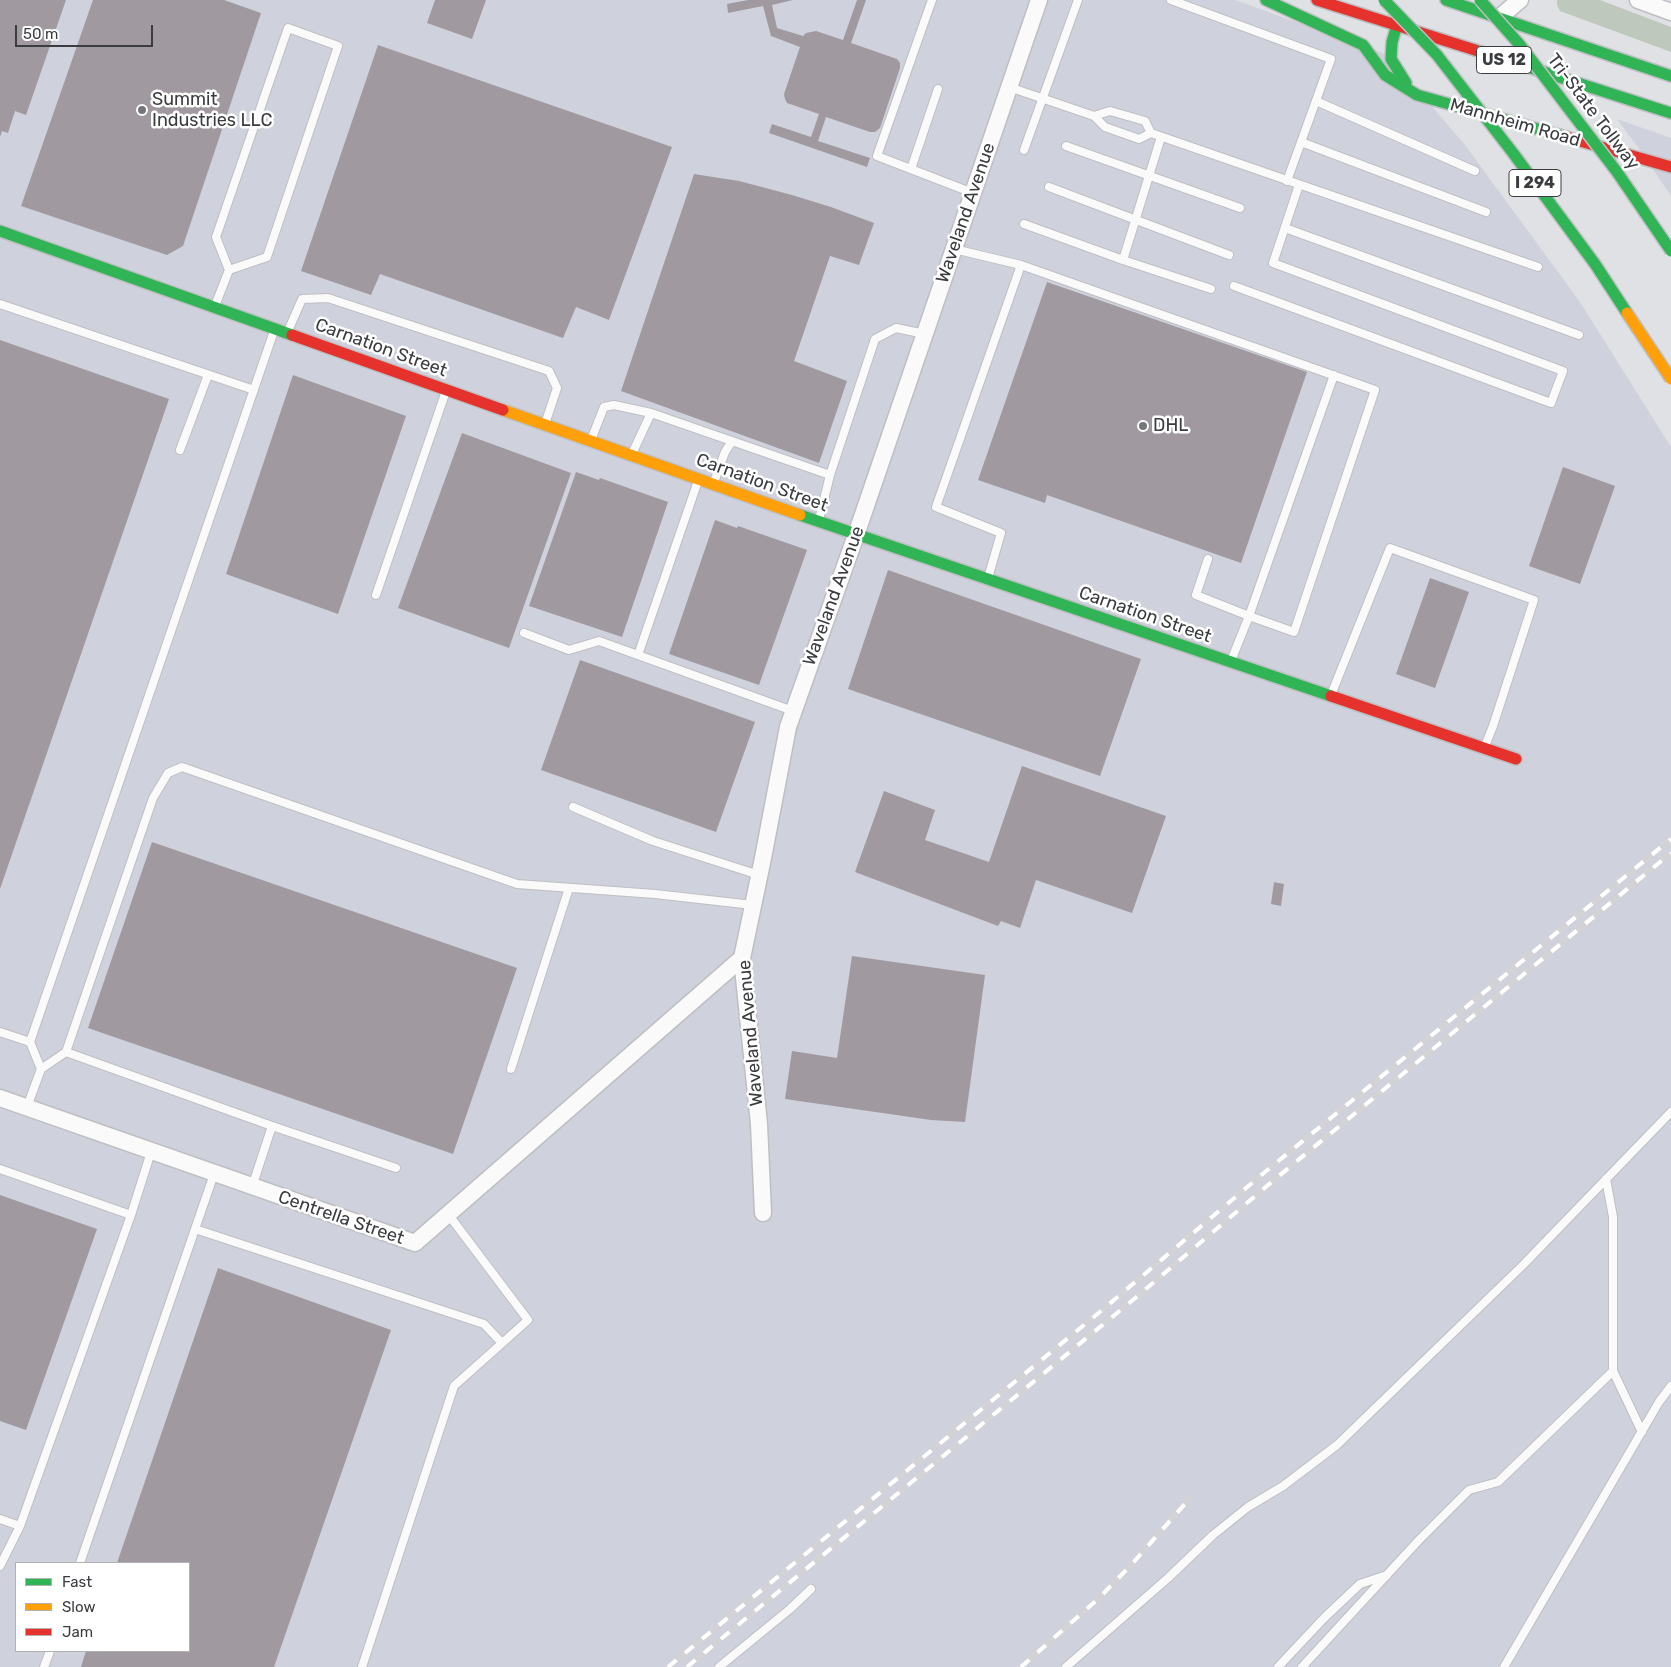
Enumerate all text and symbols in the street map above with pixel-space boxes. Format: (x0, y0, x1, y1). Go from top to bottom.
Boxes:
scale bar (18, 15, 155, 47)
text: 50 m (23, 25, 58, 43)
road number: US 12 (1476, 46, 1532, 74)
street label: Tri-State Tollway (1542, 50, 1644, 174)
place label: Summit Industries LLC (152, 89, 273, 132)
street label: Mannheim Road (1447, 94, 1583, 152)
marker: Summit Industries LLC (136, 104, 148, 116)
street label: Waveland Avenue (932, 140, 1000, 286)
road number: I 294 (1509, 170, 1561, 197)
street label: Carnation Street (312, 314, 450, 382)
place label: DHL (1153, 415, 1188, 437)
marker: DHL (1137, 420, 1149, 432)
street label: Carnation Street (693, 449, 831, 517)
street label: Waveland Avenue (799, 523, 869, 669)
street label: Carnation Street (1076, 582, 1214, 648)
street label: Waveland Avenue (734, 959, 768, 1107)
street label: Centrella Street (275, 1186, 407, 1250)
legend (15, 1562, 190, 1652)
text: Fast (62, 1573, 92, 1591)
text: Slow (62, 1598, 95, 1616)
text: Jam (62, 1623, 93, 1641)

